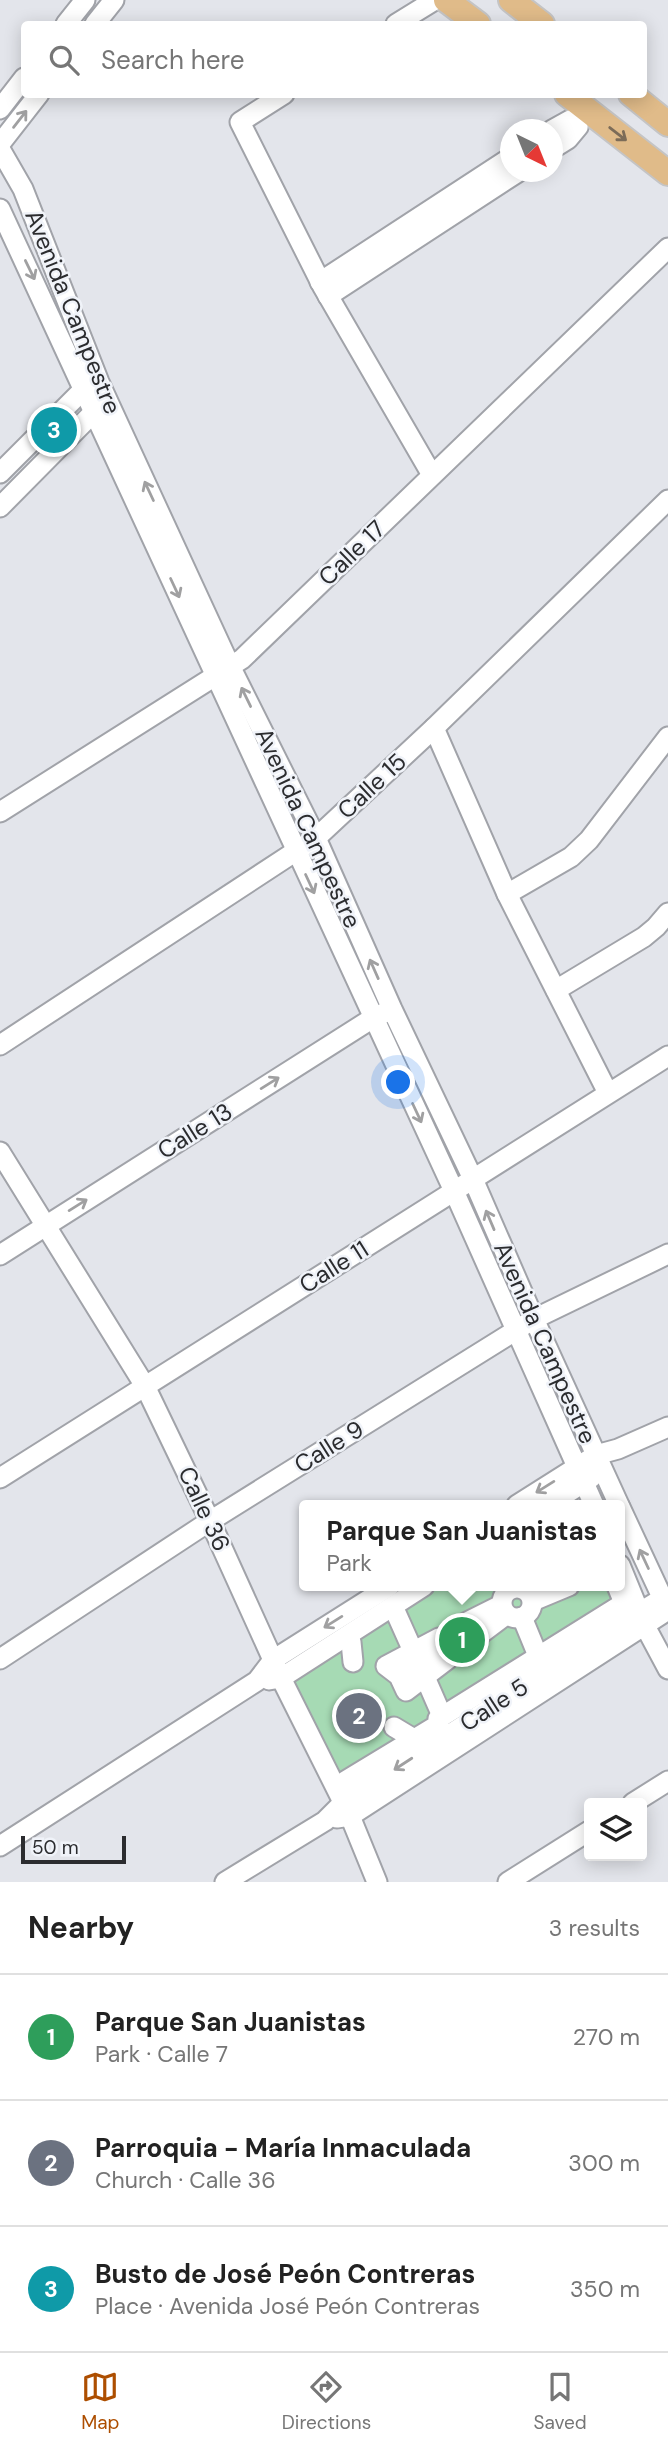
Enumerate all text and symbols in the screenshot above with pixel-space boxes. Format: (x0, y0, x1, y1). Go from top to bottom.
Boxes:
search box (21, 21, 647, 98)
icon: search (45, 41, 83, 79)
text: Search here (101, 43, 244, 77)
one-way arrow (12, 110, 27, 129)
north arrow (500, 119, 563, 182)
one-way arrow (608, 126, 626, 141)
street label: Avenida Campestre (18, 205, 129, 419)
one-way arrow (23, 259, 37, 280)
pin: 3 (31, 404, 77, 456)
one-way arrow (142, 480, 155, 502)
street label: Calle 17 (312, 513, 392, 592)
one-way arrow (169, 577, 182, 599)
one-way arrow (238, 687, 252, 708)
street label: Avenida Campestre (248, 723, 369, 933)
street label: Calle 15 (331, 746, 413, 825)
one-way arrow (304, 873, 318, 894)
one-way arrow (367, 959, 380, 980)
your location (381, 1065, 415, 1099)
one-way arrow (260, 1076, 280, 1090)
street label: Calle 13 (151, 1096, 238, 1166)
one-way arrow (411, 1102, 424, 1123)
one-way arrow (68, 1198, 87, 1212)
one-way arrow (483, 1209, 496, 1231)
street label: Calle 11 (293, 1233, 374, 1300)
street label: Avenida Campestre (487, 1237, 604, 1449)
street label: Calle 9 (288, 1413, 369, 1480)
street label: Calle 36 (171, 1461, 238, 1556)
one-way arrow (536, 1480, 556, 1494)
popup (299, 1500, 625, 1591)
text: Parque San Juanistas (327, 1514, 597, 1548)
text: Park (327, 1548, 372, 1578)
one-way arrow (637, 1548, 650, 1570)
pin: 1 (439, 1614, 485, 1666)
one-way arrow (324, 1615, 343, 1630)
street label: Calle 5 (454, 1671, 534, 1738)
pin: 2 (336, 1690, 382, 1742)
one-way arrow (394, 1756, 413, 1771)
map controls (584, 1798, 647, 1861)
button: layers (584, 1798, 647, 1861)
scale bar (21, 1833, 126, 1865)
text: 50 m (32, 1835, 79, 1860)
text: Nearby (28, 1908, 134, 1947)
text: 3 results (549, 1913, 640, 1943)
text: Parque San Juanistas (95, 2005, 366, 2039)
text: 1 (47, 2022, 55, 2052)
text: 270 m (573, 2022, 640, 2052)
text: Park · Calle 7 (95, 2039, 228, 2069)
text: Parroquia - María Inmaculada (95, 2131, 471, 2165)
text: 2 (44, 2148, 58, 2178)
text: 300 m (568, 2148, 640, 2178)
text: Church · Calle 36 (95, 2165, 276, 2195)
text: Busto de José Peón Contreras (95, 2257, 475, 2291)
text: 3 (44, 2274, 58, 2304)
text: 350 m (570, 2274, 640, 2304)
text: Place · Avenida José Peón Contreras (95, 2291, 480, 2321)
tab: Map (81, 2368, 119, 2435)
tab: Directions (282, 2368, 371, 2435)
tab: Saved (534, 2368, 587, 2435)

